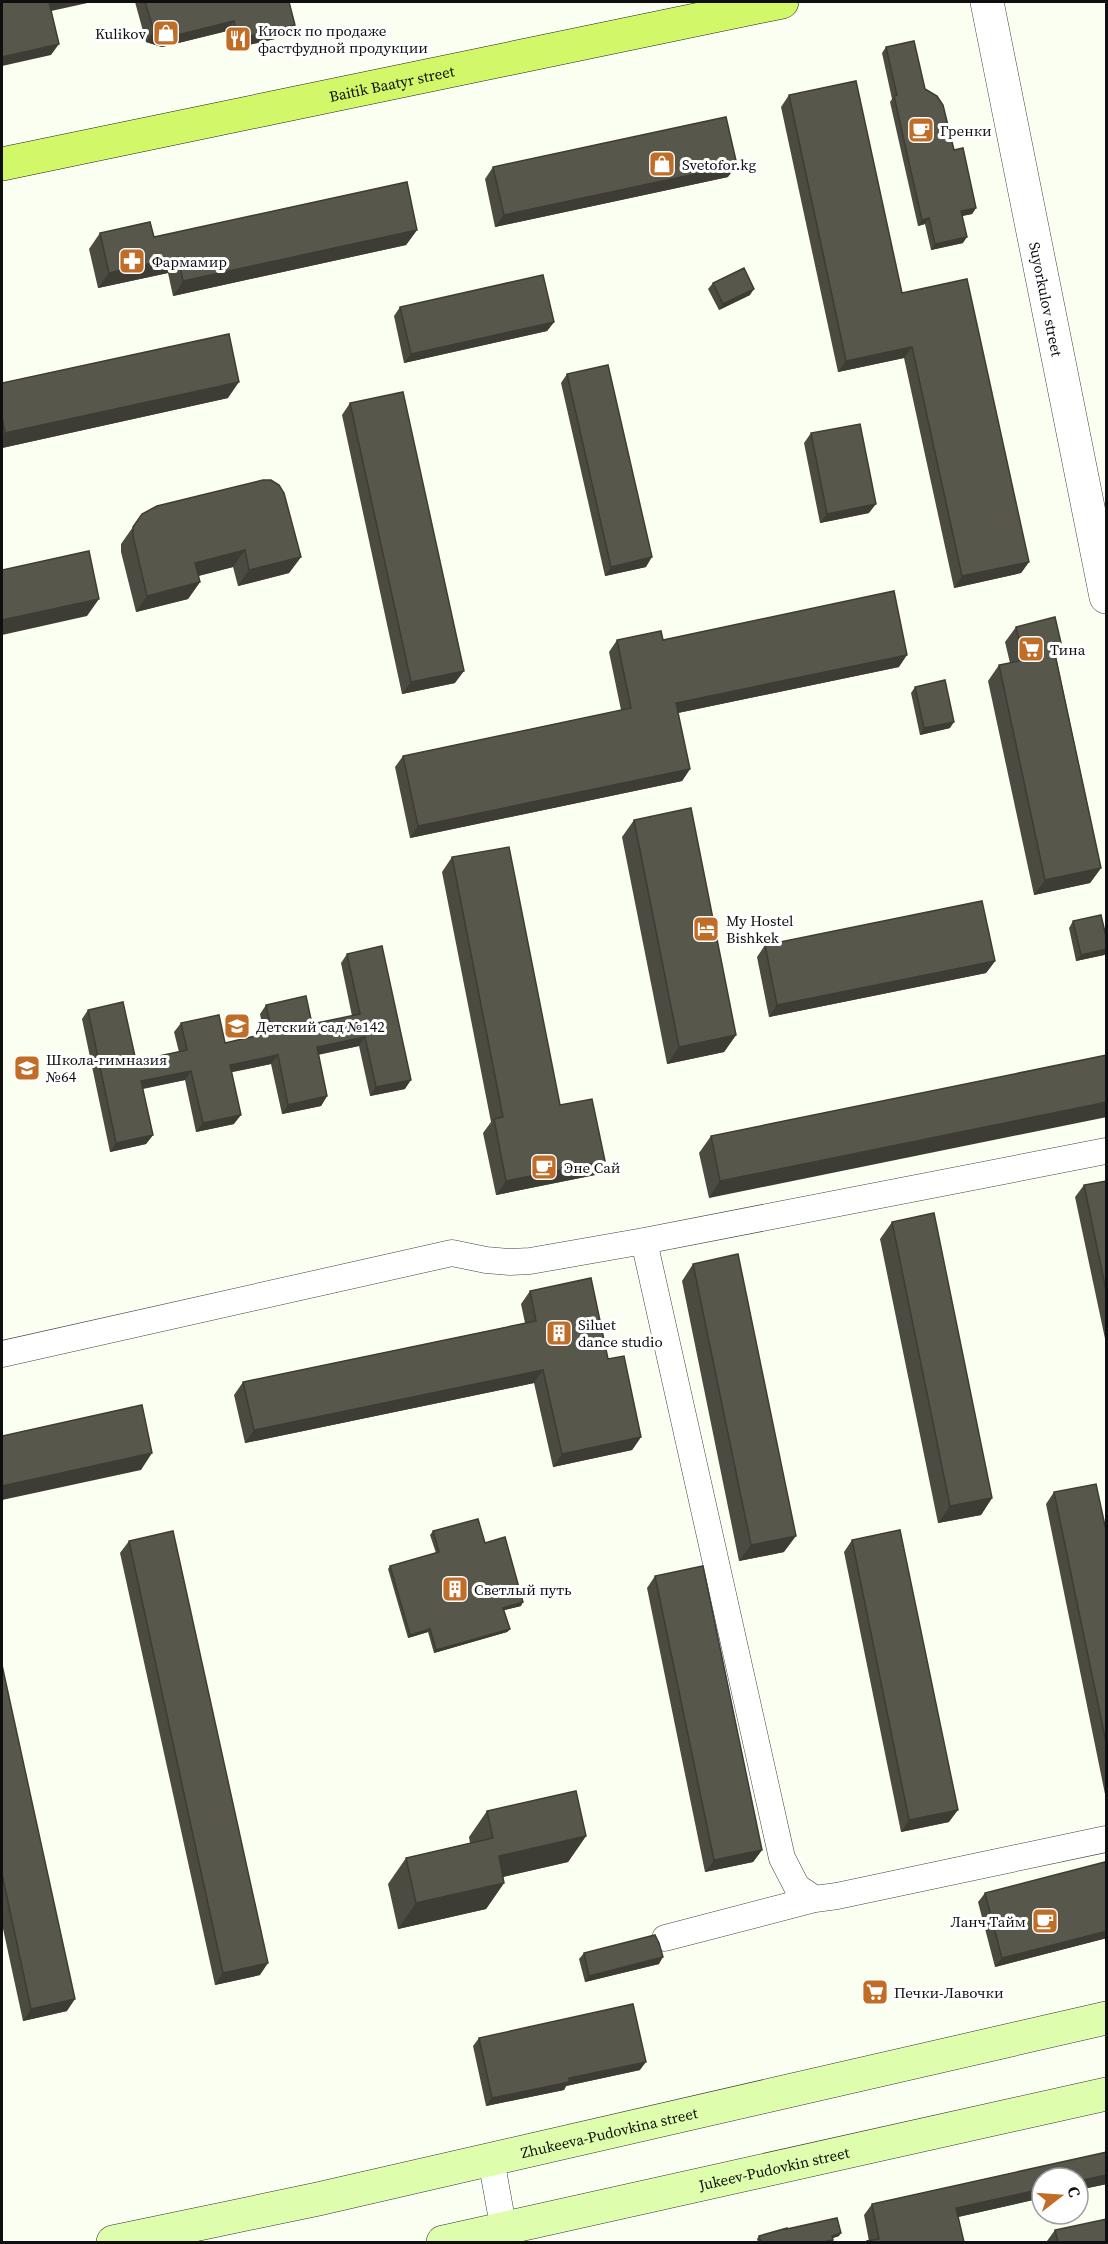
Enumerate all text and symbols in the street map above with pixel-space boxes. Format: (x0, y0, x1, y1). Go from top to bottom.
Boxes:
shop icon: Kulikov (151, 18, 181, 48)
place label: Киоск по продаже фастфудной продукции (258, 20, 428, 58)
place label: Kulikov (95, 23, 146, 44)
restaurant icon: Киоск по продаже фастфудной продукции (223, 24, 253, 54)
street label: Baitik Baatyr street (327, 60, 456, 106)
cafe icon: Гренки (906, 115, 936, 145)
place label: Гренки (940, 120, 992, 141)
shop icon: Svetofor.kg (647, 149, 677, 179)
place label: Svetofor.kg (682, 154, 756, 175)
street label: Suyorkulov street (1025, 240, 1068, 358)
pharmacy icon: Фармамир (117, 246, 147, 276)
place label: Фармамир (152, 251, 227, 272)
supermarket icon: Тина (1016, 634, 1046, 664)
place label: Тина (1050, 639, 1086, 660)
place label: My Hostel Bishkek (726, 910, 794, 948)
hotel icon: My Hostel Bishkek (691, 914, 721, 944)
school or university icon: Детский сад №142 (222, 1011, 252, 1041)
place label: Детский сад №142 (256, 1016, 385, 1037)
place label: Школа-гимназия №64 (45, 1049, 167, 1087)
school or university icon: Школа-гимназия №64 (12, 1053, 42, 1083)
cafe icon: Эне Сай (529, 1152, 559, 1182)
place label: Эне Сай (564, 1157, 621, 1178)
place label: Siluet dance studio (578, 1314, 663, 1352)
building icon: Siluet dance studio (544, 1318, 574, 1348)
building icon: Светлый путь (440, 1574, 470, 1604)
place label: Светлый путь (474, 1579, 572, 1600)
cafe icon: Ланч Тайм (1030, 1906, 1060, 1936)
place label: Ланч Тайм (951, 1911, 1026, 1932)
supermarket icon: Печки-Лавочки (860, 1977, 890, 2007)
place label: Печки-Лавочки (894, 1982, 1004, 2003)
street label: Zhukeeva-Pudovkina street (518, 2102, 700, 2163)
street label: Jukeev-Pudovkin street (696, 2141, 851, 2195)
north arrow (1030, 2166, 1090, 2226)
text: С (1062, 2184, 1086, 2200)

